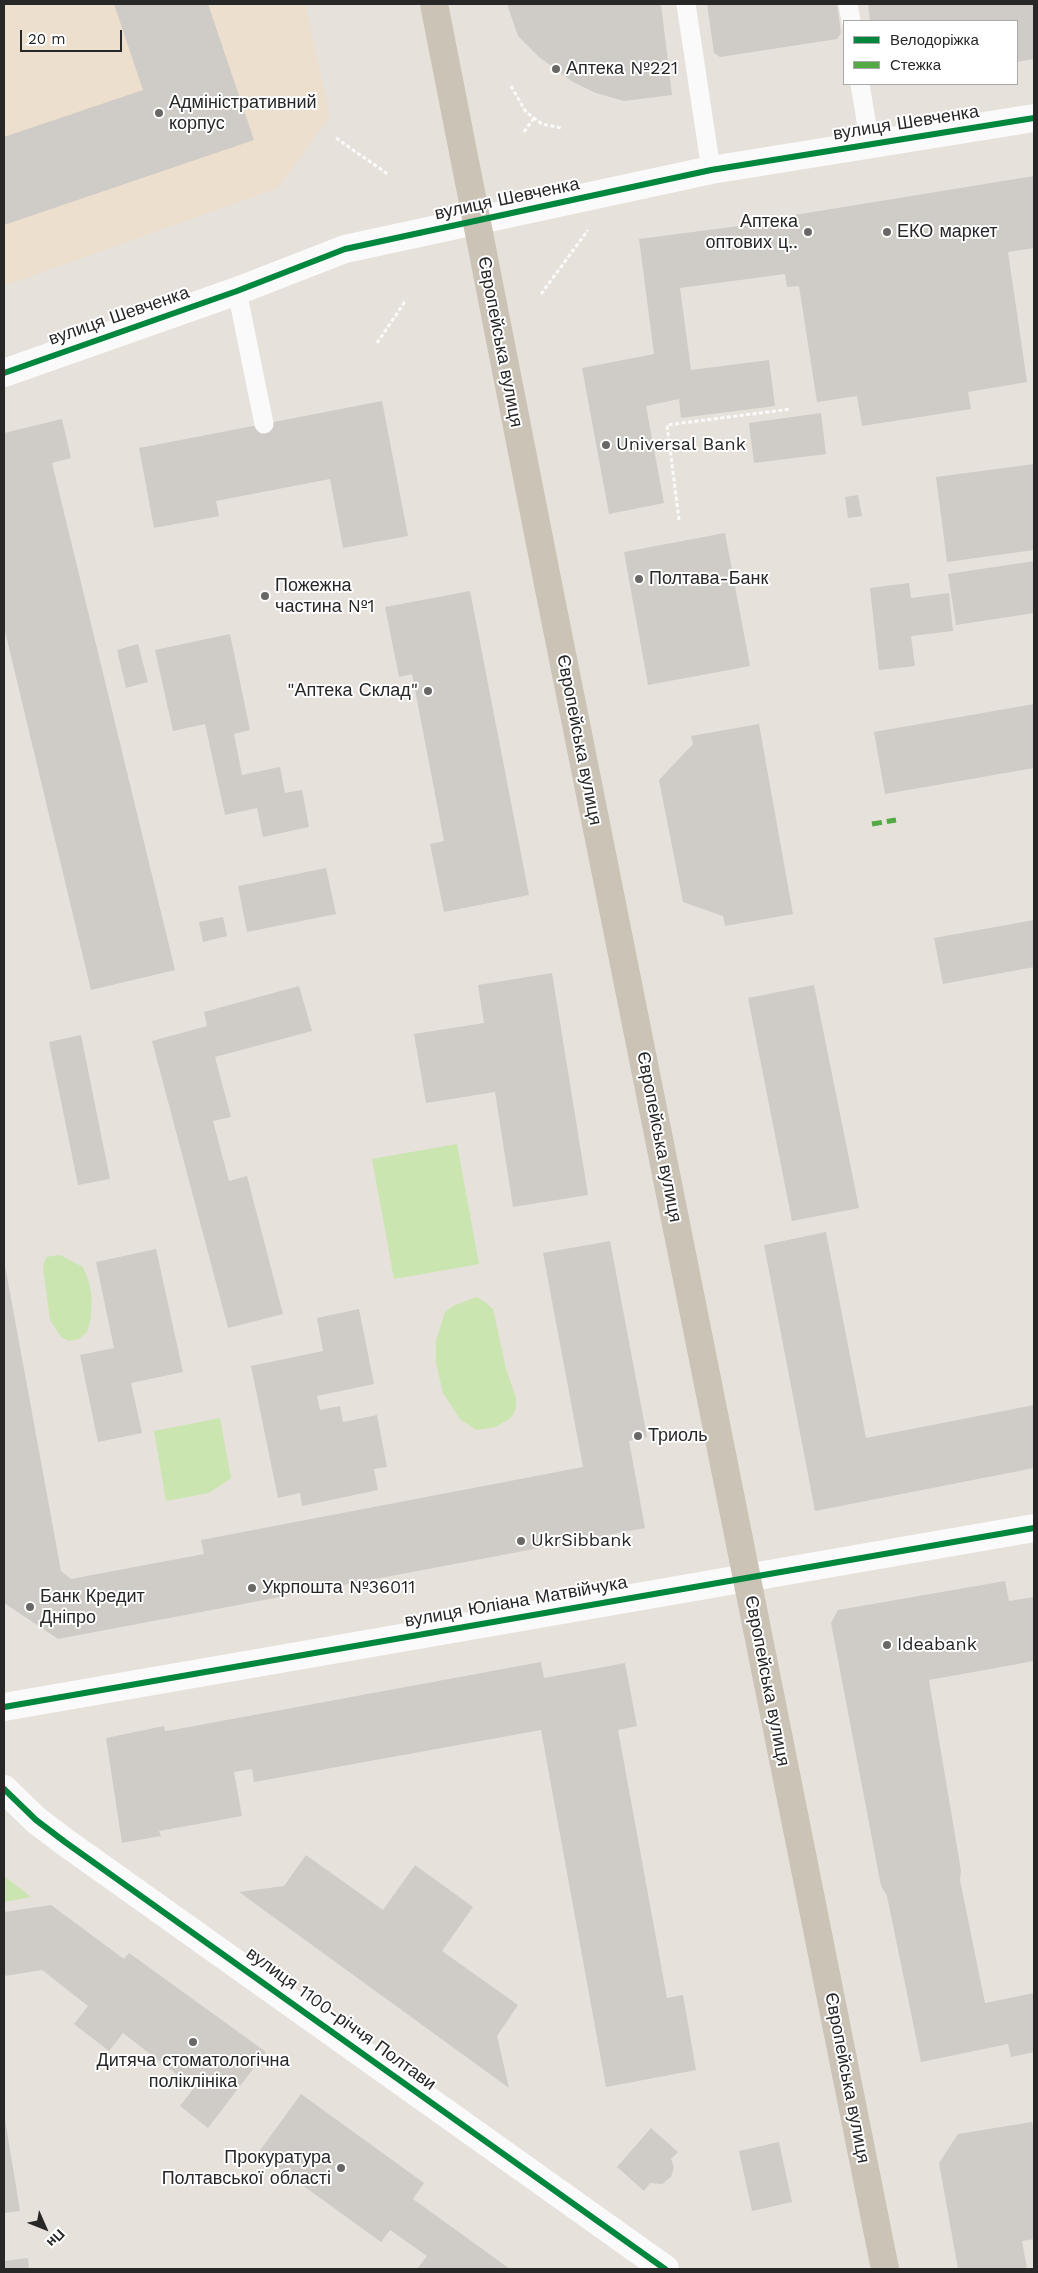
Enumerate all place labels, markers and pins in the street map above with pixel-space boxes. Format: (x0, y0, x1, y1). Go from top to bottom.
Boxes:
place label: Аптека №221 (566, 58, 678, 80)
marker: Аптека №221 (550, 63, 562, 75)
place label: Адміністративний корпус (169, 92, 317, 134)
marker: Адміністративний корпус (153, 107, 165, 119)
place label: Аптека оптових ц‥ (705, 211, 798, 253)
place label: ЕКО маркет (897, 221, 998, 243)
marker: Аптека оптових ц‥ (802, 226, 814, 238)
marker: ЕКО маркет (881, 226, 893, 238)
place label: Universal Bank (616, 434, 746, 456)
marker: Universal Bank (600, 439, 612, 451)
place label: Полтава-Банк (649, 568, 768, 590)
marker: Полтава-Банк (633, 573, 645, 585)
place label: Пожежна частина №1 (275, 575, 374, 618)
marker: Пожежна частина №1 (259, 590, 271, 602)
place label: "Аптека Склад" (287, 680, 418, 702)
marker: "Аптека Склад" (422, 685, 434, 697)
place label: Триоль (648, 1425, 708, 1447)
marker: Триоль (632, 1430, 644, 1442)
place label: UkrSibbank (531, 1530, 632, 1552)
marker: UkrSibbank (515, 1535, 527, 1547)
place label: Укрпошта №36011 (262, 1577, 415, 1599)
marker: Укрпошта №36011 (246, 1582, 258, 1594)
place label: Банк Кредит Дніпро (40, 1586, 145, 1628)
marker: Банк Кредит Дніпро (24, 1601, 36, 1613)
place label: Ideabank (897, 1634, 977, 1656)
marker: Ideabank (881, 1639, 893, 1651)
marker: Дитяча стоматологічна поліклініка (187, 2036, 199, 2048)
place label: Дитяча стоматологічна поліклініка (96, 2050, 290, 2092)
place label: Прокуратура Полтавської області (162, 2147, 331, 2190)
marker: Прокуратура Полтавської області (335, 2162, 347, 2174)

